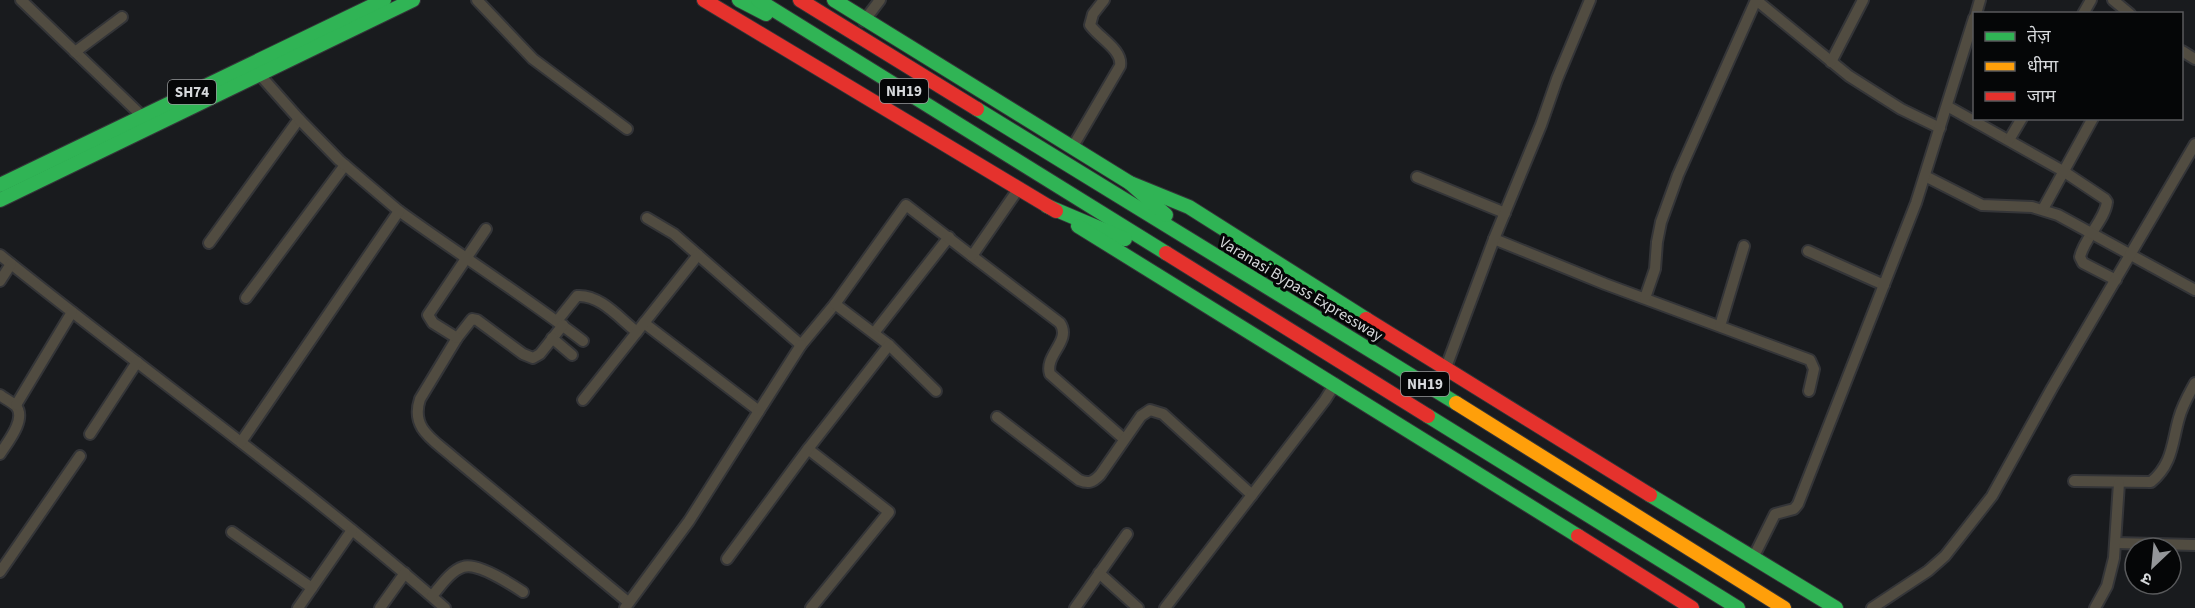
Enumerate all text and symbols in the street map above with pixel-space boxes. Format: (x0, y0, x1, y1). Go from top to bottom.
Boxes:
legend (1973, 12, 2183, 120)
text: तेज़ (2027, 24, 2051, 49)
text: धीमा (2027, 54, 2058, 79)
road number: NH19 (880, 79, 928, 103)
road number: SH74 (168, 80, 216, 104)
text: जाम (2027, 84, 2057, 109)
street label: Varanasi Bypass Expressway (1215, 231, 1387, 347)
road number: NH19 (1401, 372, 1449, 396)
north arrow (2123, 536, 2183, 596)
text: उ (2137, 566, 2156, 591)

